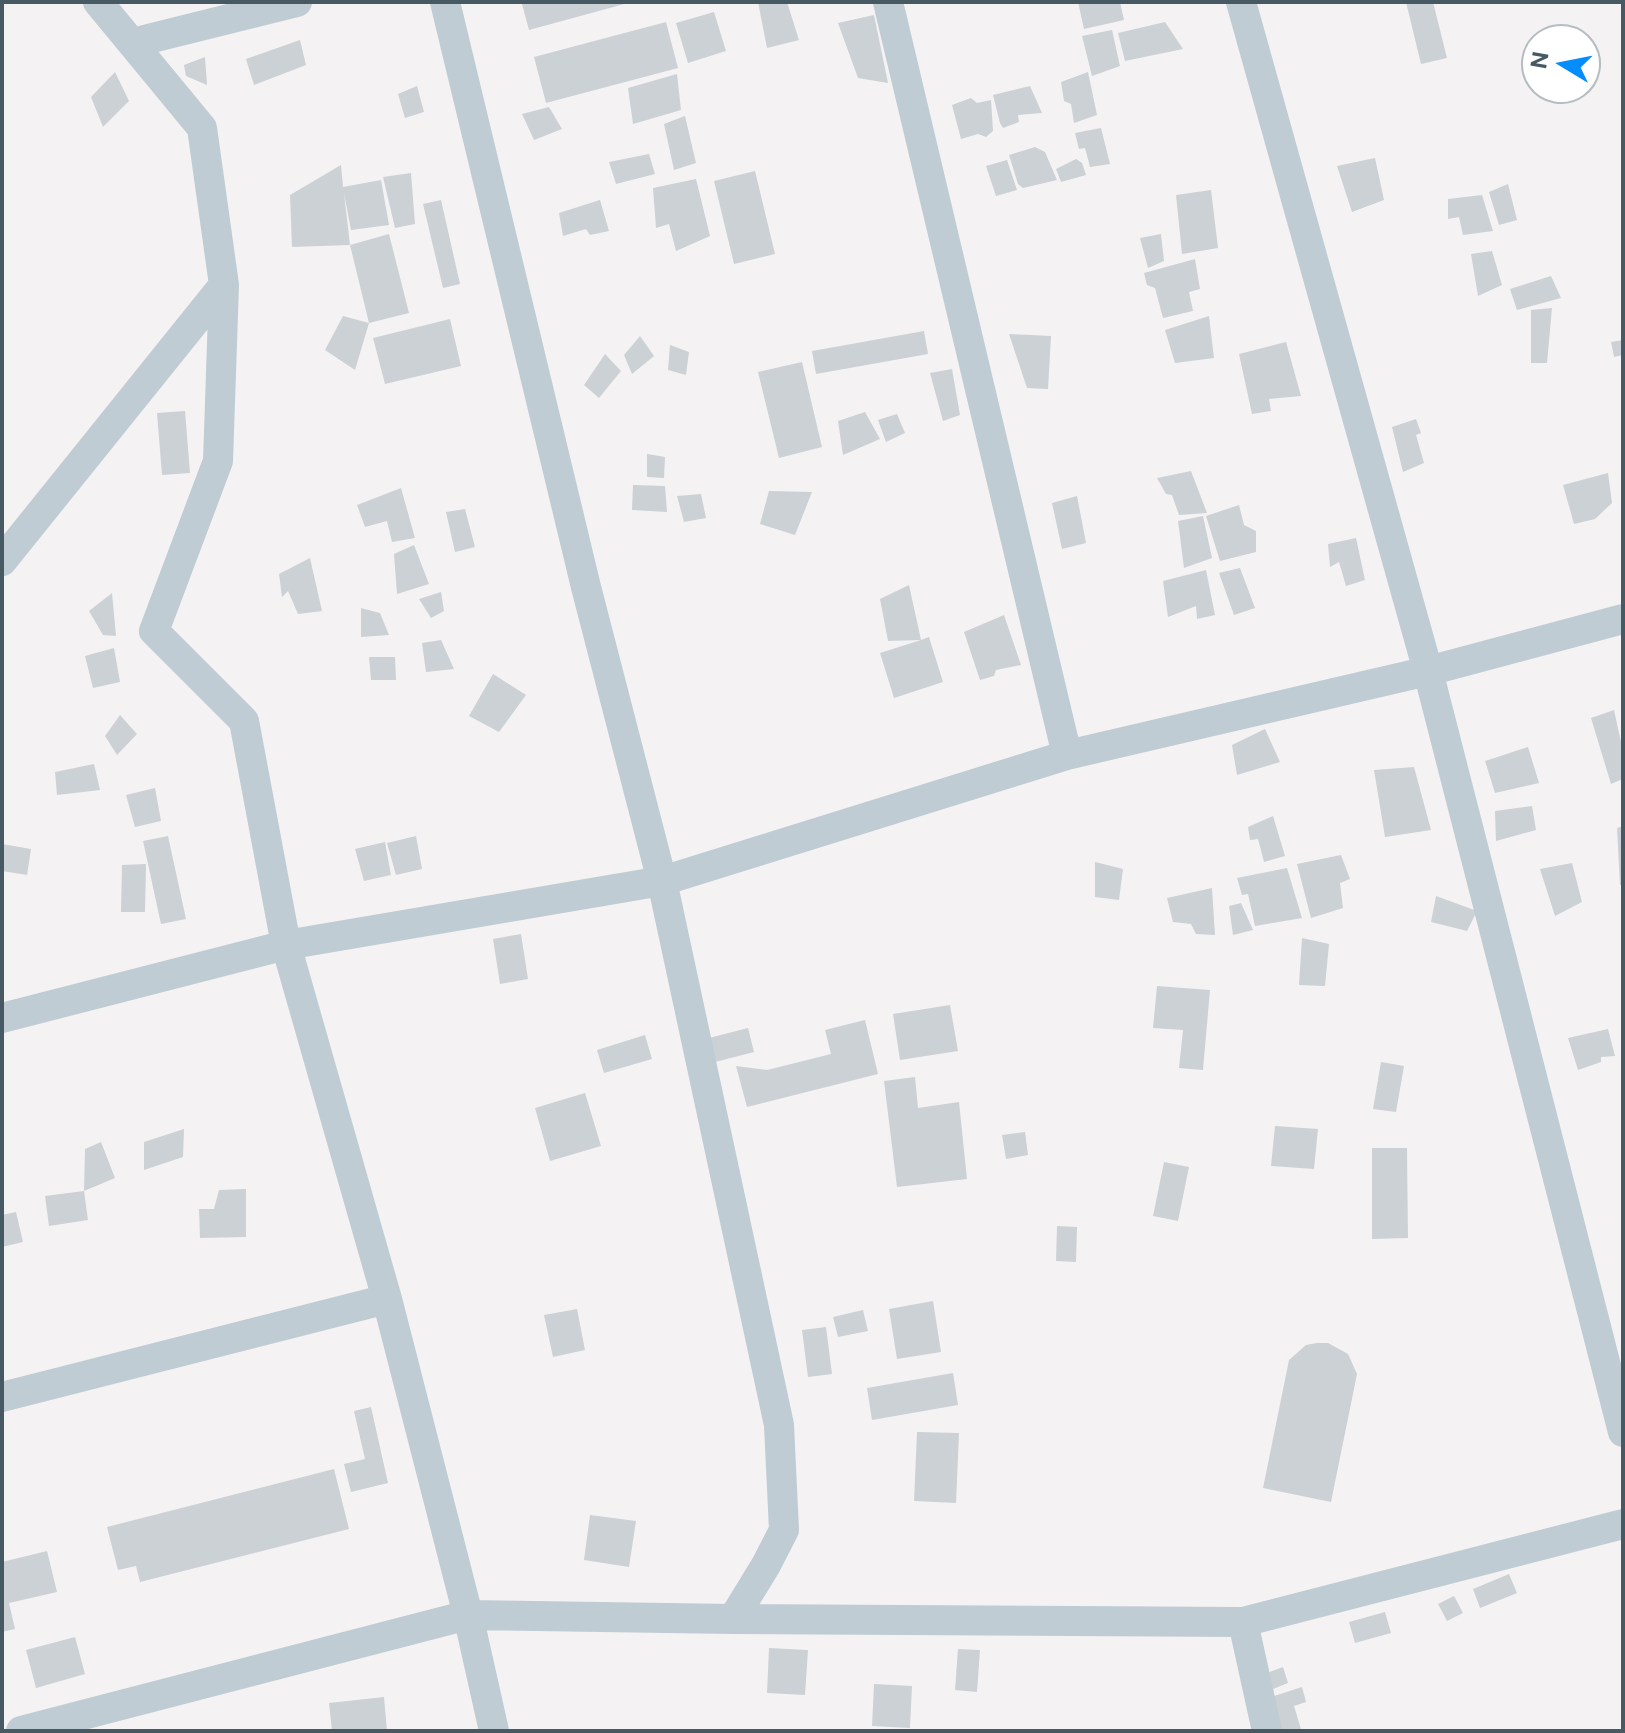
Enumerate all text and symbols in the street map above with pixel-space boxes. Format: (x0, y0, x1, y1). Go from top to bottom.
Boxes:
north arrow (1521, 24, 1601, 104)
text: N (1525, 49, 1554, 71)

